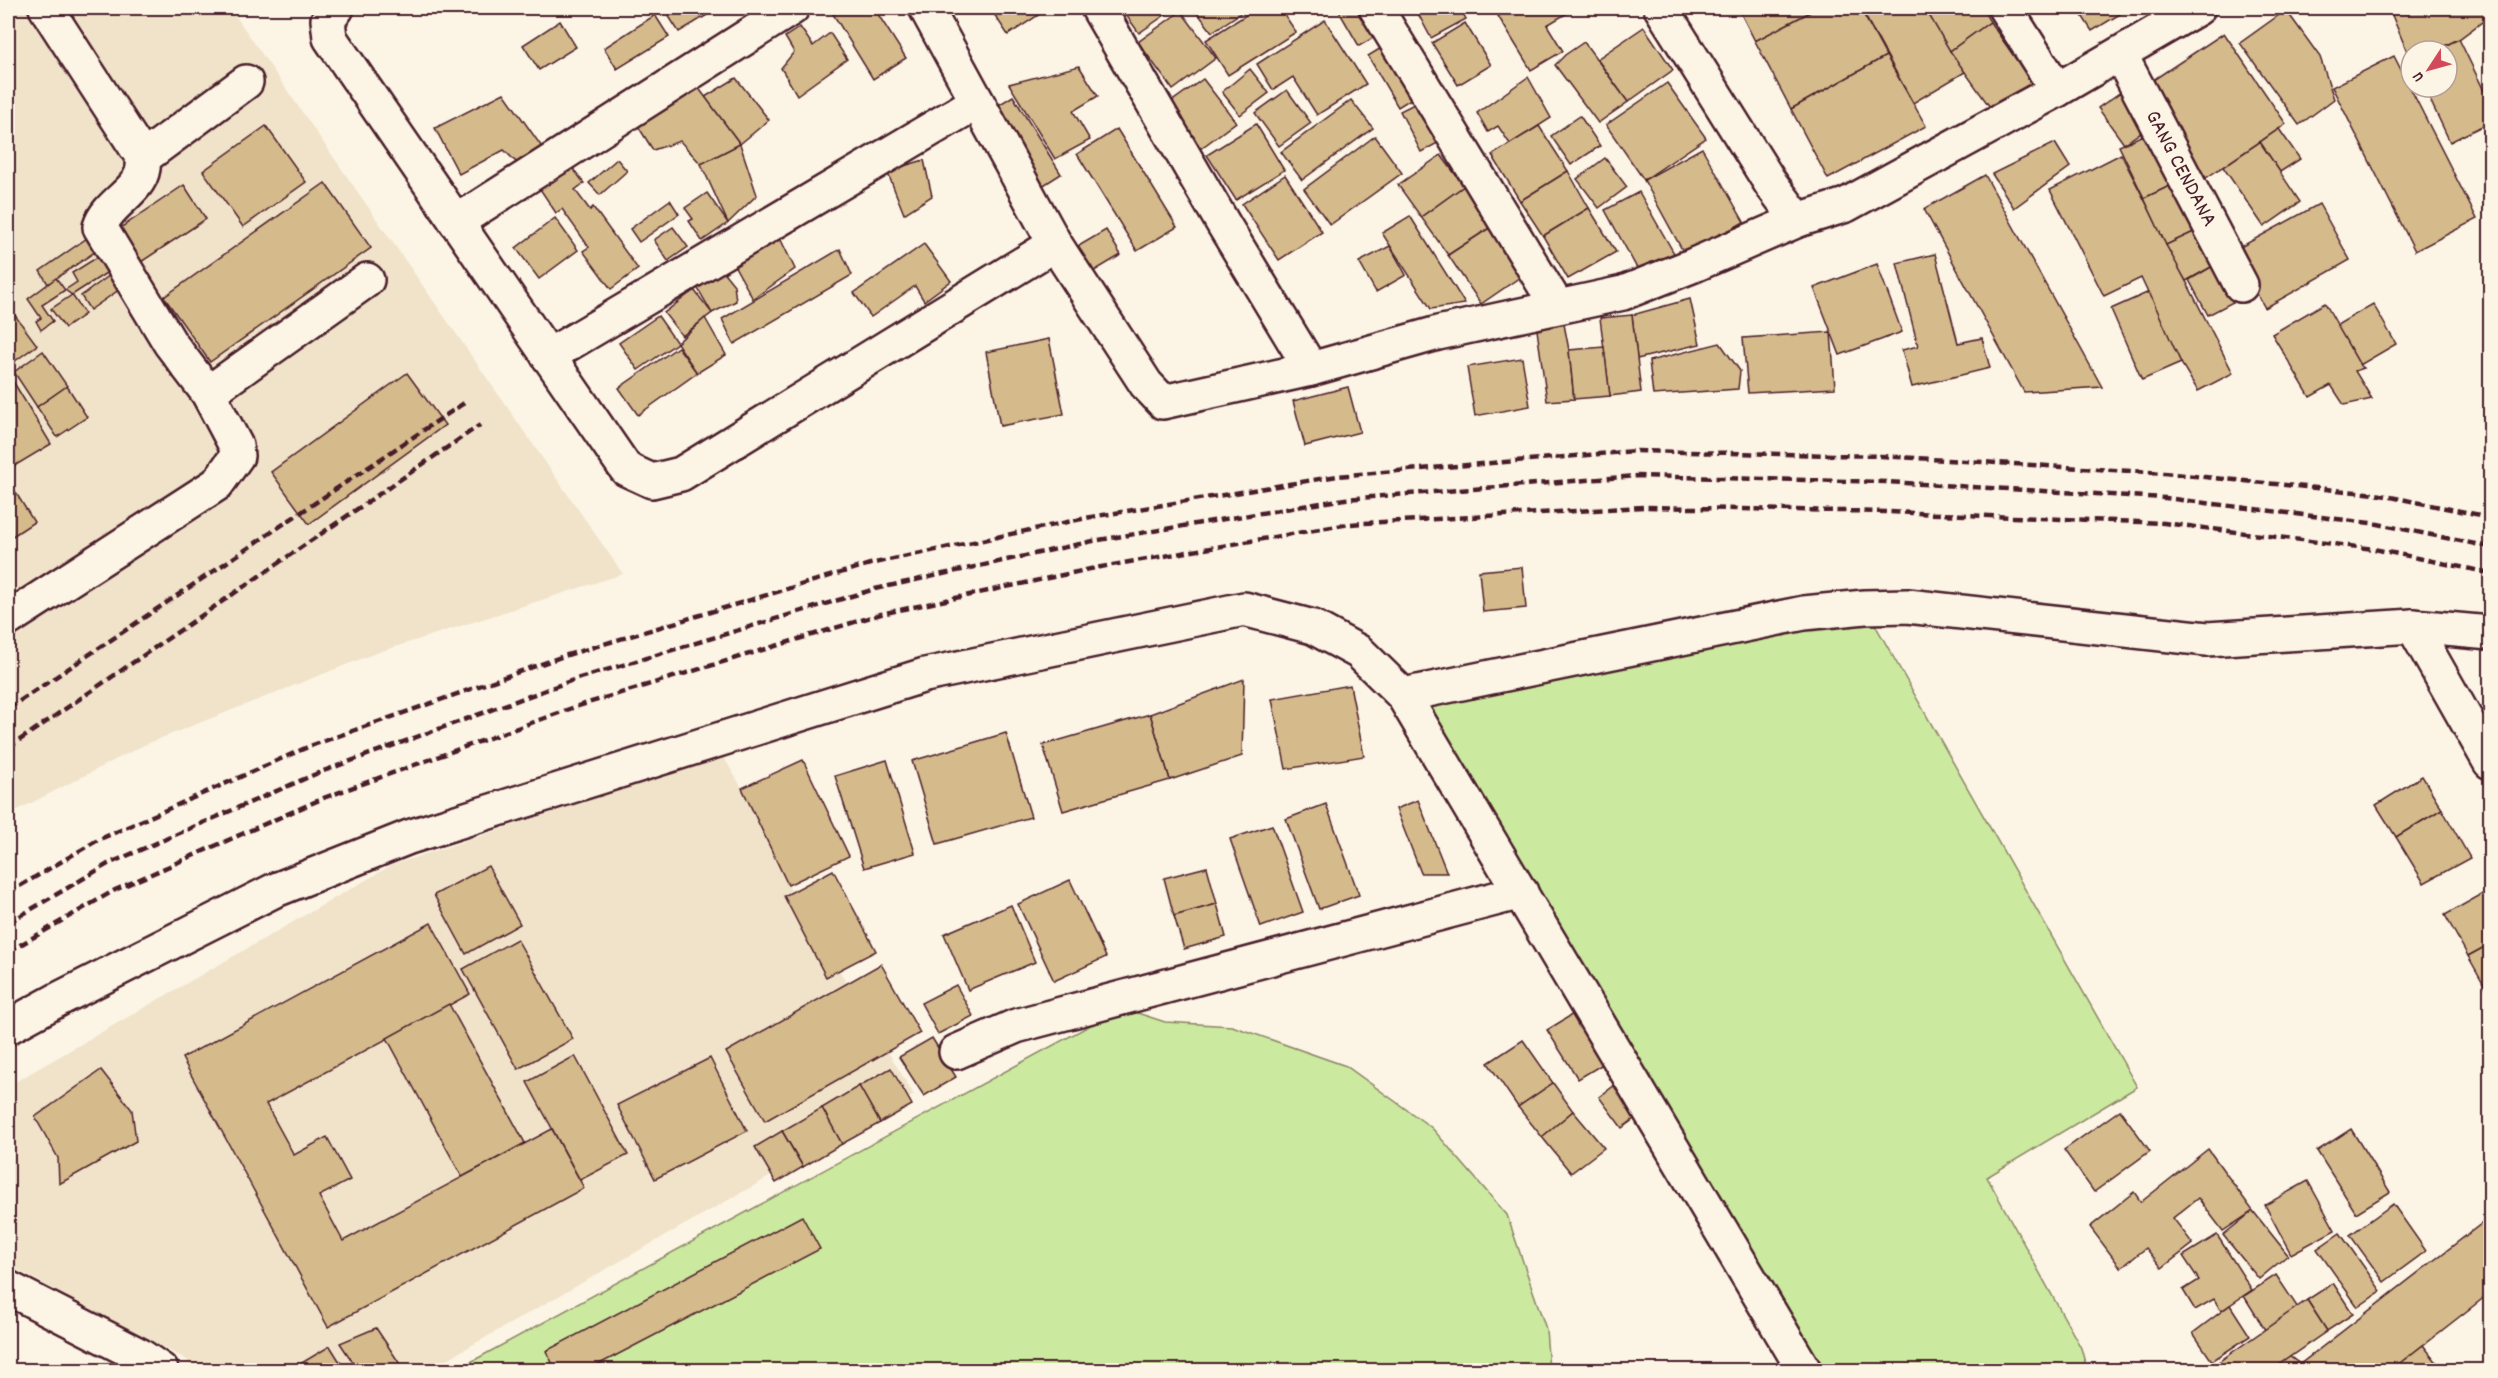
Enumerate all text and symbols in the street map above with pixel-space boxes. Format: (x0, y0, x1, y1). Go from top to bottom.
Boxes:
north arrow (2399, 39, 2459, 99)
text: U (2407, 66, 2430, 86)
street label: GANG CENDANA (2136, 105, 2224, 233)

